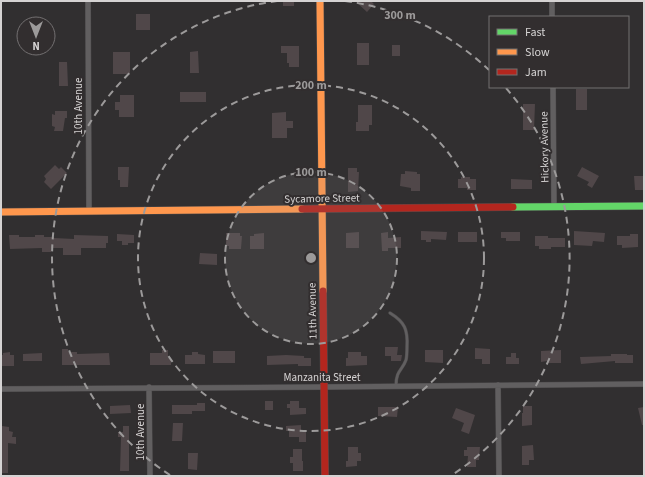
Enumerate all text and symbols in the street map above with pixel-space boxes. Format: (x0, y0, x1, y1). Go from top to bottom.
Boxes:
text: 300 m (384, 7, 416, 24)
north arrow (16, 16, 56, 56)
legend (489, 16, 629, 88)
text: Fast (525, 24, 545, 41)
text: N (32, 38, 40, 53)
text: Slow (525, 44, 550, 61)
text: Jam (525, 64, 547, 81)
street label: 10th Avenue (71, 77, 86, 134)
text: 200 m (295, 77, 327, 94)
street label: Hickory Avenue (536, 111, 553, 183)
text: 100 m (295, 164, 327, 181)
street label: Sycamore Street (284, 190, 360, 207)
centre of rings (304, 251, 318, 265)
street label: 11th Avenue (304, 282, 320, 339)
street label: Manzanita Street (283, 370, 361, 385)
street label: 10th Avenue (133, 403, 148, 460)

